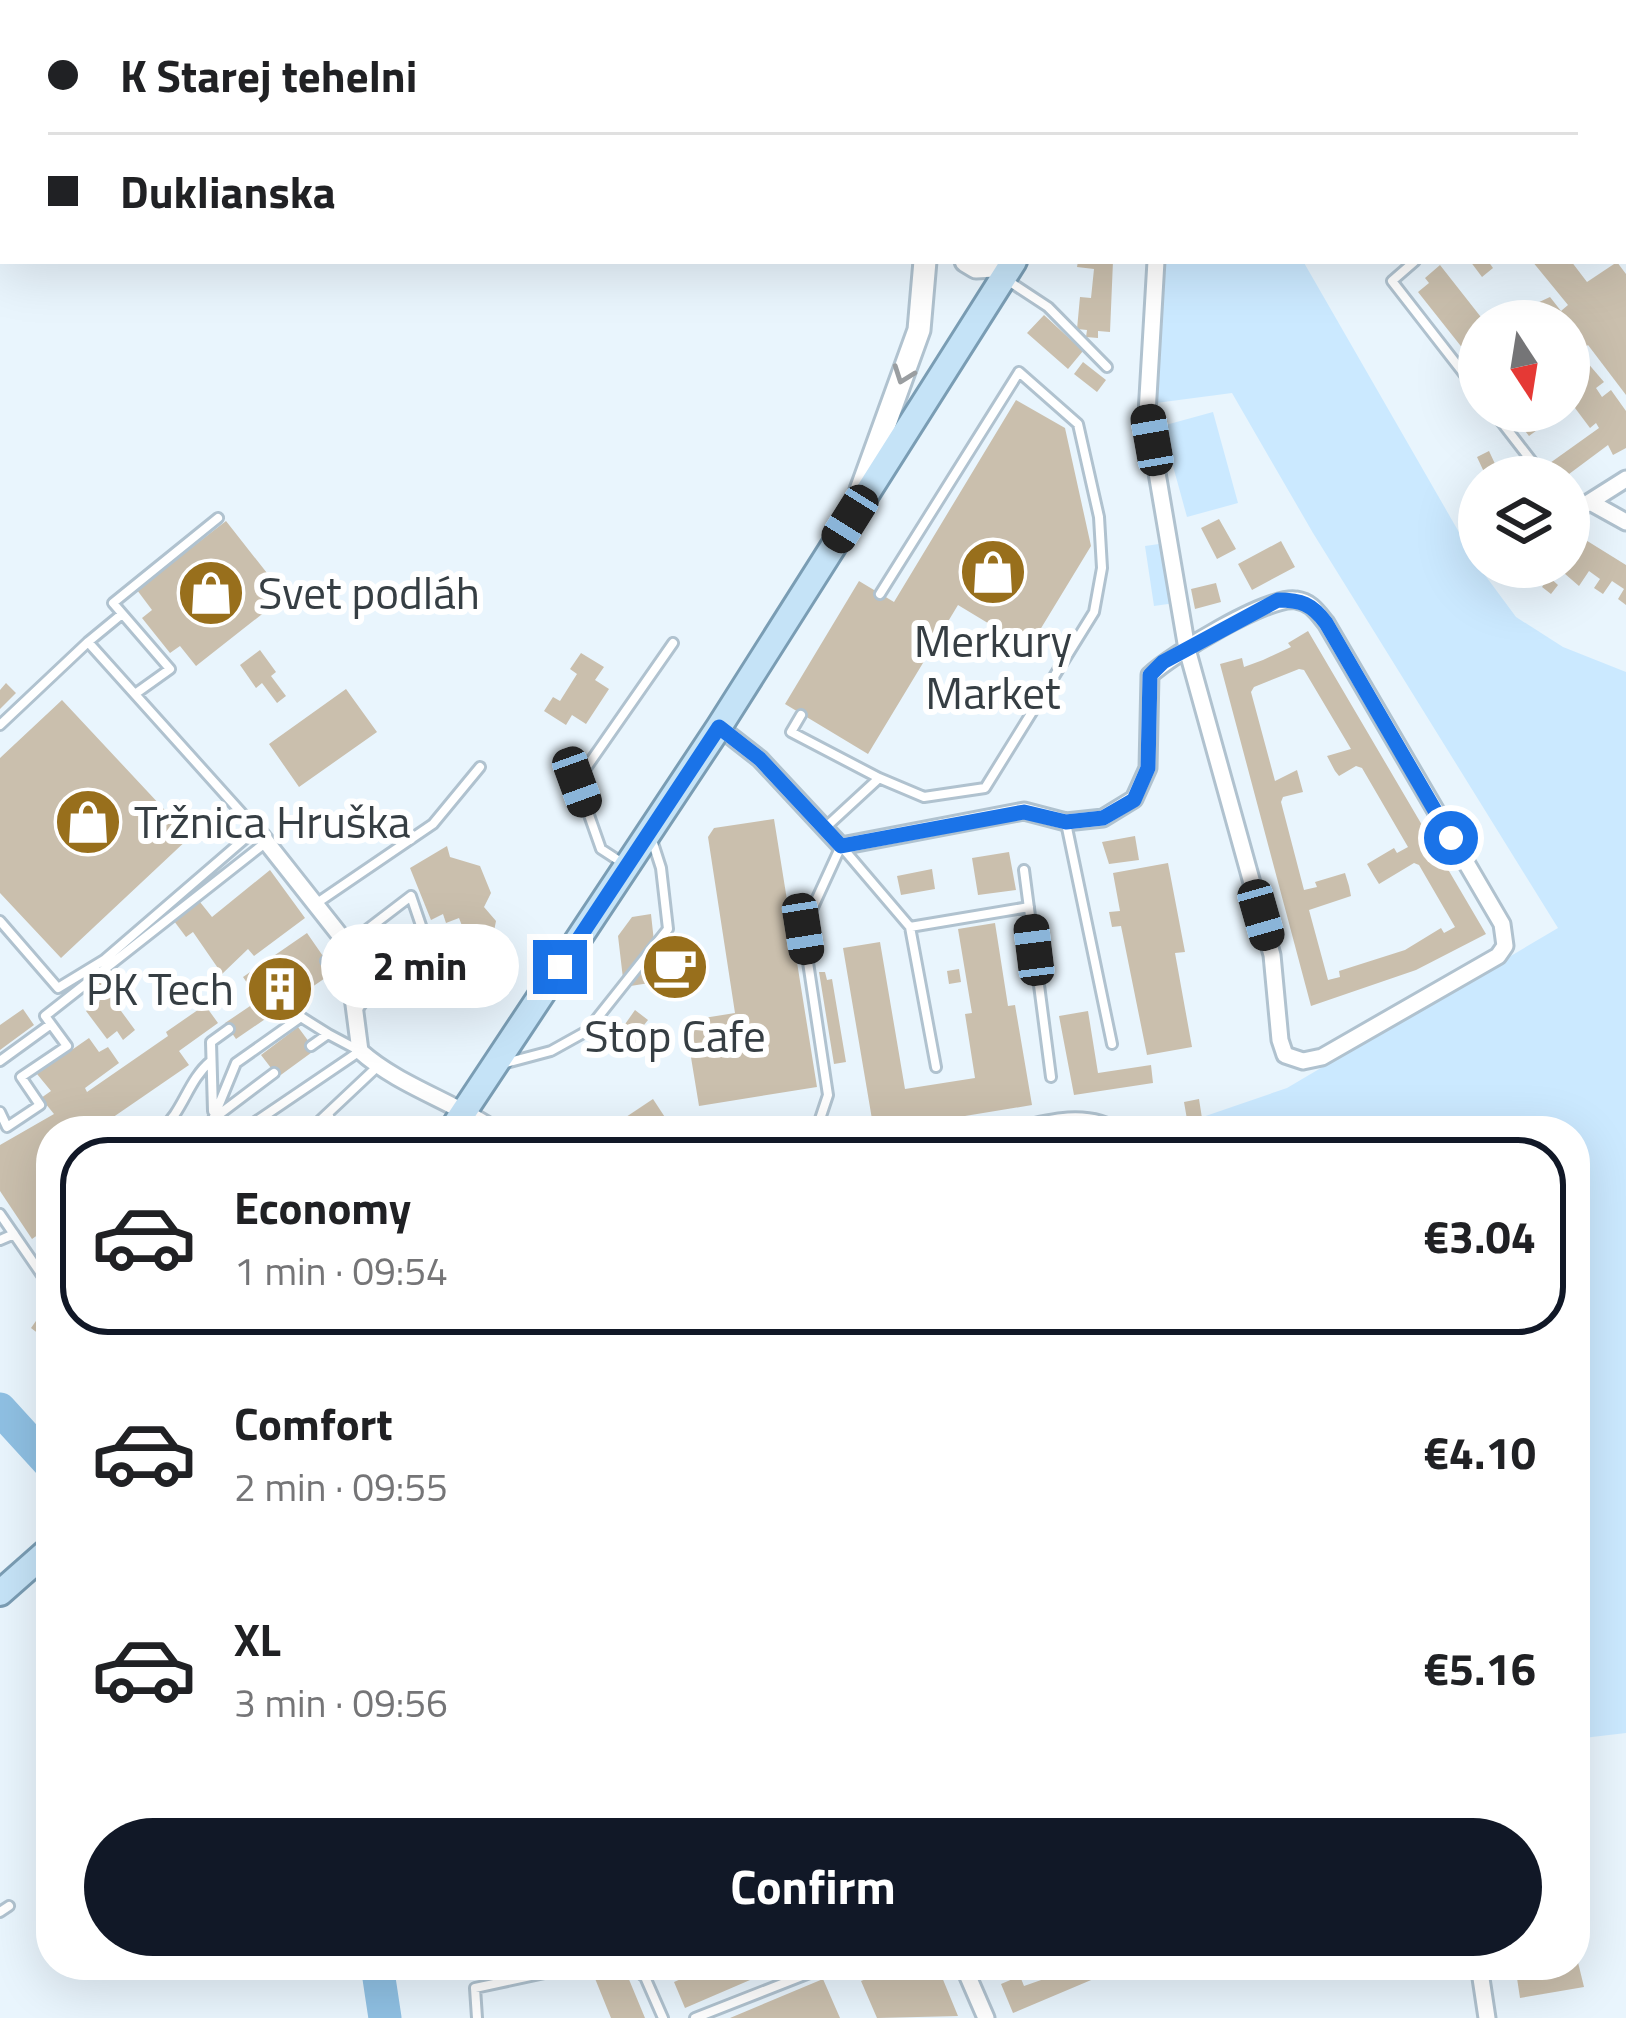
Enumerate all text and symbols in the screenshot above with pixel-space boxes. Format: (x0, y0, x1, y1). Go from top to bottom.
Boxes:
text: K Starej tehelni (120, 41, 417, 109)
text: Duklianska (120, 157, 336, 225)
north arrow (1458, 300, 1590, 432)
map controls (1458, 300, 1590, 588)
one-way arrow (893, 363, 917, 384)
car (1128, 401, 1176, 479)
button: layers (1458, 456, 1590, 588)
car (816, 479, 884, 559)
shop icon: Merkury Market (958, 537, 1028, 607)
shop icon: Svet podláh (176, 558, 246, 628)
place label: Svet podláh (258, 558, 480, 626)
place label: Merkury Market (914, 606, 1072, 726)
car (548, 742, 606, 822)
shop icon: Tržnica Hruška (53, 787, 123, 857)
place label: Tržnica Hruška (134, 787, 411, 855)
route start (1424, 811, 1478, 865)
car (1234, 875, 1288, 955)
car (780, 891, 826, 967)
car (1012, 912, 1056, 988)
callout: 2 min (320, 925, 518, 1009)
cafe icon: Stop Cafe (640, 932, 710, 1002)
text: 2 min (373, 936, 467, 995)
route end (533, 940, 587, 994)
place label: PK Tech (86, 954, 234, 1022)
building icon: PK Tech (245, 954, 315, 1024)
place label: Stop Cafe (584, 1001, 766, 1069)
text: Economy (234, 1173, 411, 1241)
icon: car (90, 1182, 198, 1290)
text: €3.04 (1424, 1202, 1536, 1270)
text: 1 min · 09:54 (234, 1241, 448, 1300)
text: Comfort (234, 1389, 393, 1457)
icon: car (90, 1398, 198, 1506)
text: €4.10 (1424, 1418, 1536, 1486)
text: 2 min · 09:55 (234, 1457, 448, 1516)
text: XL (234, 1605, 281, 1673)
icon: car (90, 1614, 198, 1722)
text: €5.16 (1424, 1634, 1536, 1702)
text: 3 min · 09:56 (234, 1673, 448, 1732)
button: Confirm (84, 1818, 1542, 1956)

